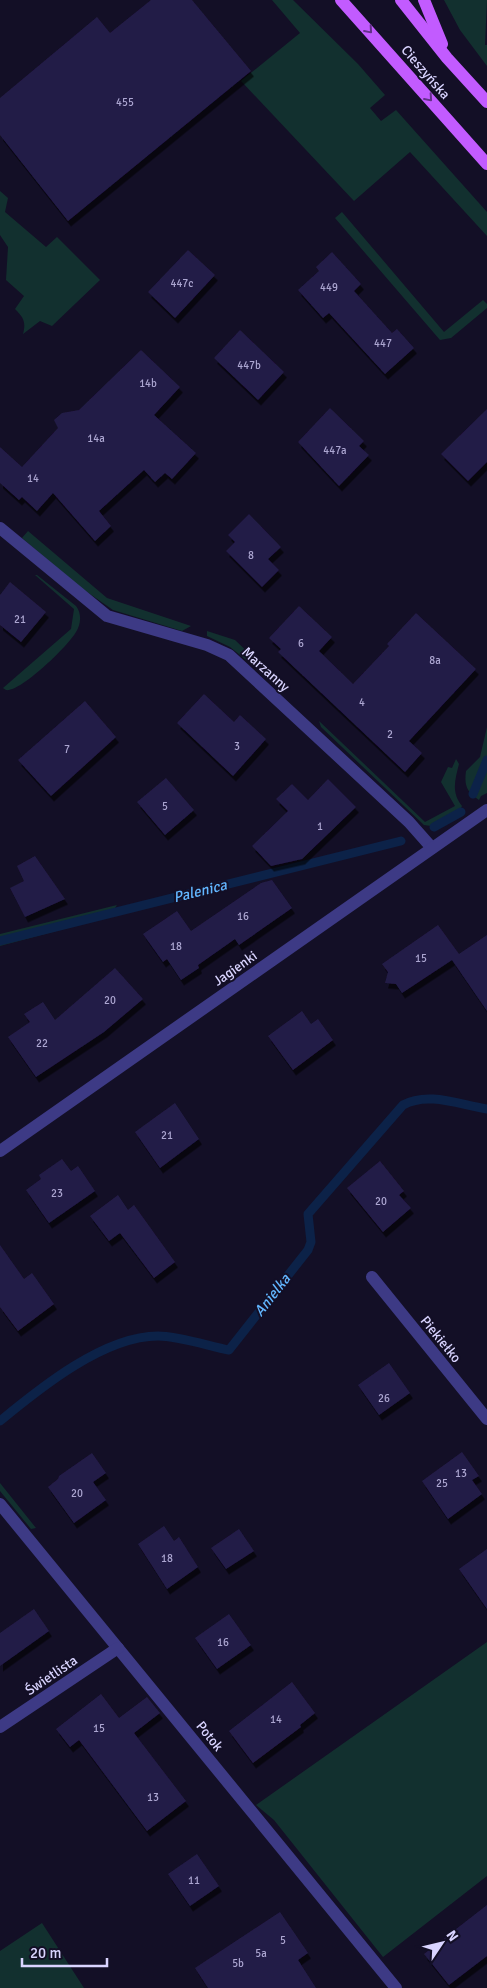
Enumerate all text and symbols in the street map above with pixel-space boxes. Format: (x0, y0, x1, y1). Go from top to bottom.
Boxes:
one-way arrow (364, 25, 373, 34)
street label: Cieszyńska (398, 42, 454, 103)
one-way arrow (423, 93, 432, 102)
house number: 455 (116, 96, 134, 109)
house number: 447c (170, 277, 194, 290)
house number: 449 (320, 281, 338, 294)
house number: 447 (374, 337, 392, 350)
house number: 447b (237, 359, 261, 372)
house number: 14b (139, 377, 157, 390)
house number: 14a (87, 432, 105, 445)
house number: 447a (323, 444, 347, 457)
house number: 14 (27, 472, 39, 485)
house number: 8 (248, 549, 254, 562)
house number: 21 (14, 613, 26, 626)
house number: 6 (298, 637, 304, 650)
street label: Marzanny (238, 643, 293, 696)
house number: 8a (429, 654, 441, 667)
house number: 4 (359, 696, 365, 709)
house number: 2 (387, 728, 393, 741)
house number: 3 (234, 740, 240, 753)
house number: 7 (64, 743, 70, 756)
house number: 5 (162, 800, 168, 813)
house number: 1 (317, 820, 323, 833)
water label: Palenica (171, 876, 229, 906)
house number: 16 (237, 910, 249, 923)
house number: 18 (170, 940, 182, 953)
street label: Jagienki (210, 947, 260, 990)
house number: 15 (415, 952, 427, 965)
house number: 20 (104, 994, 116, 1007)
house number: 22 (36, 1037, 48, 1050)
house number: 21 (161, 1129, 173, 1142)
house number: 23 (51, 1187, 63, 1200)
house number: 20 (375, 1195, 387, 1208)
water label: Anielka (250, 1270, 294, 1320)
street label: Piekiełko (417, 1313, 465, 1366)
house number: 26 (378, 1392, 390, 1405)
house number: 13 (455, 1467, 467, 1480)
house number: 25 (436, 1477, 448, 1490)
house number: 20 (71, 1487, 83, 1500)
house number: 18 (161, 1552, 173, 1565)
house number: 16 (217, 1636, 229, 1649)
street label: Świetlista (22, 1652, 81, 1699)
house number: 14 (270, 1713, 282, 1726)
street label: Potok (192, 1718, 227, 1755)
house number: 15 (93, 1722, 105, 1735)
house number: 13 (147, 1791, 159, 1804)
house number: 11 (188, 1874, 200, 1887)
north arrow (417, 1918, 467, 1968)
text: N (442, 1927, 462, 1945)
house number: 5 (280, 1934, 286, 1947)
scale bar (22, 1936, 108, 1968)
text: 20 m (30, 1944, 61, 1962)
house number: 5a (255, 1947, 267, 1960)
house number: 5b (232, 1957, 244, 1970)

